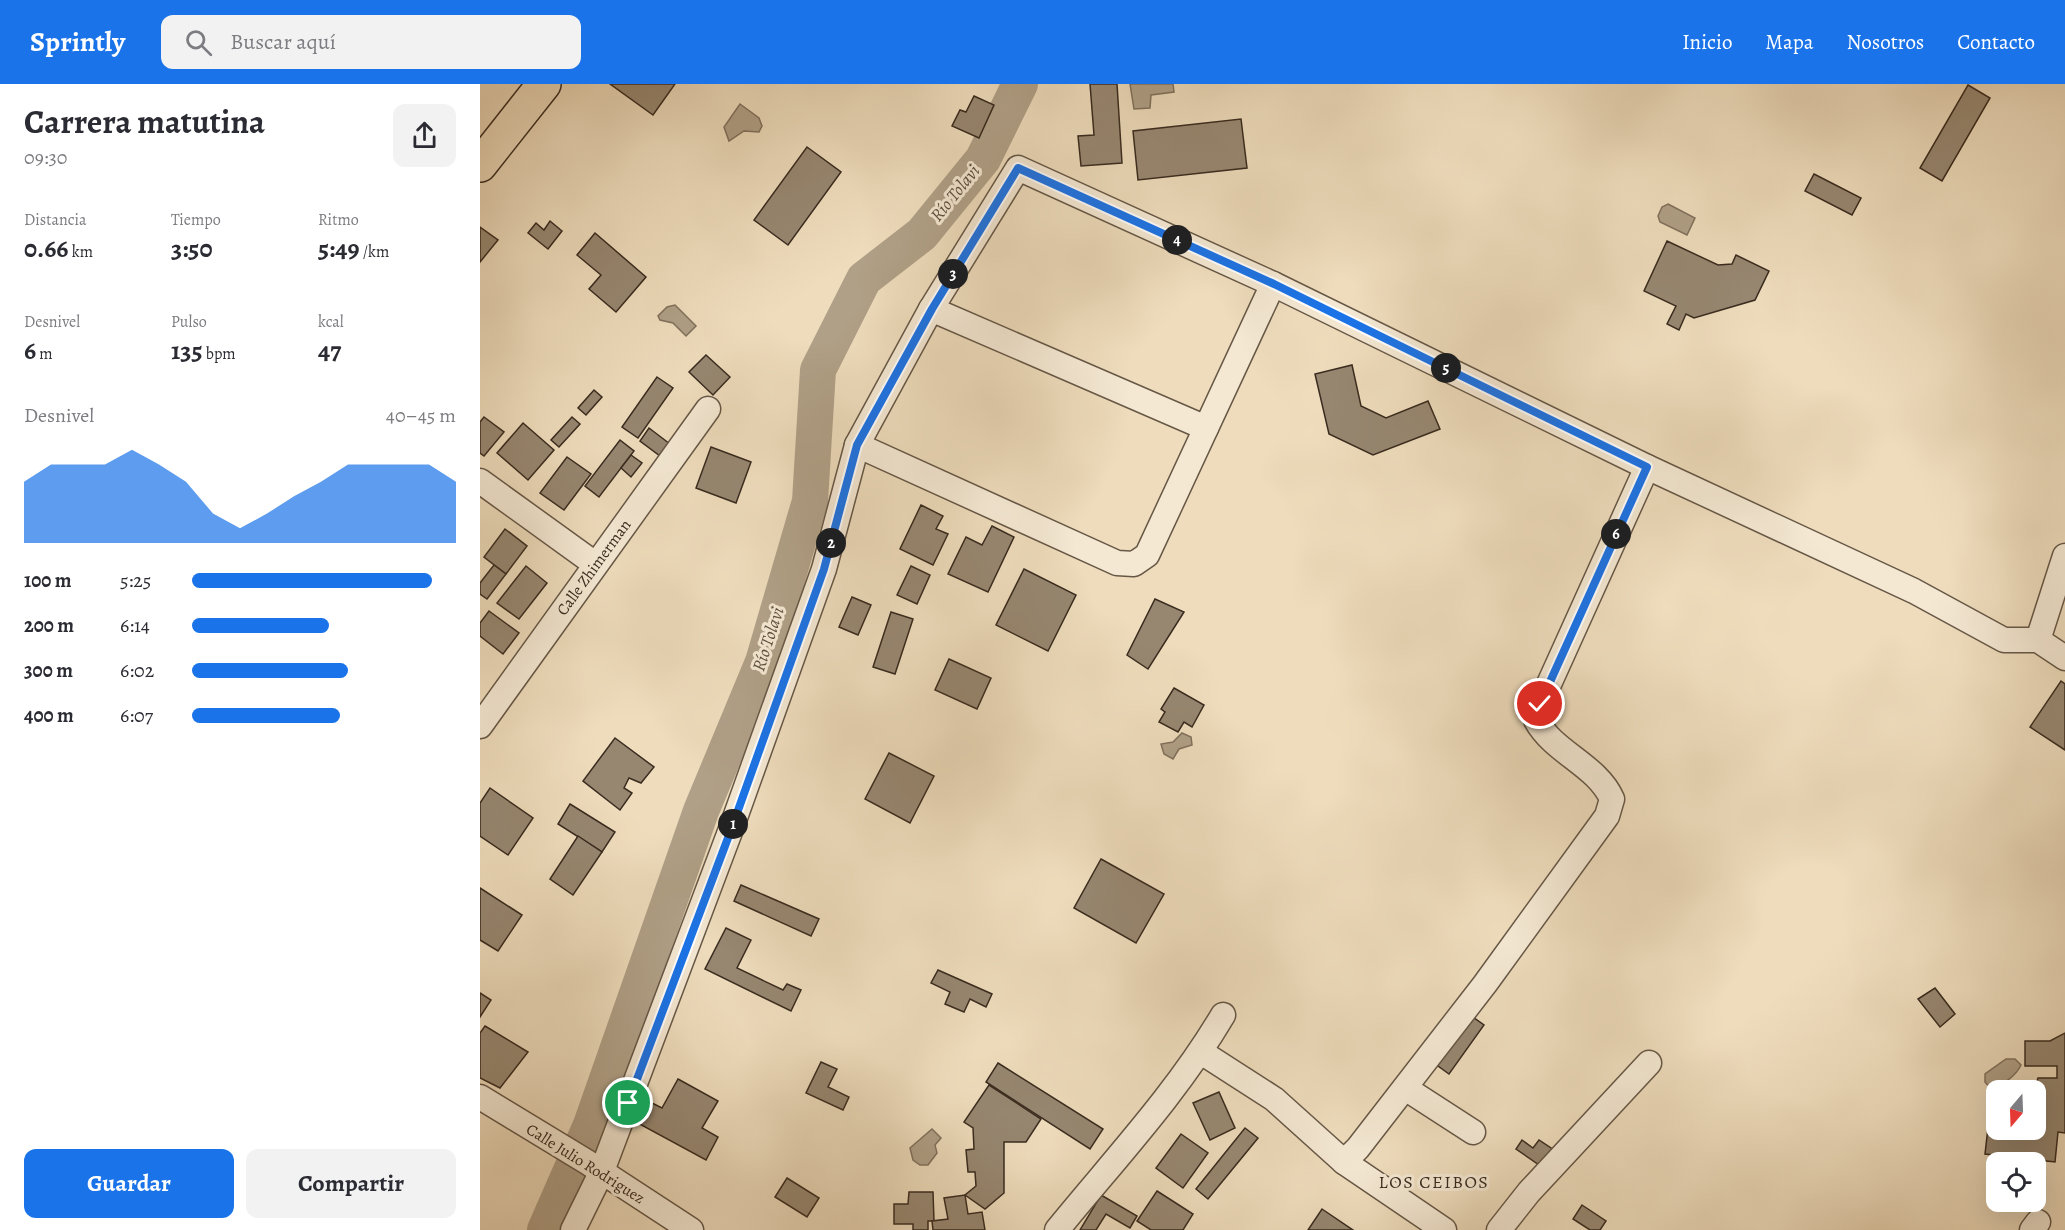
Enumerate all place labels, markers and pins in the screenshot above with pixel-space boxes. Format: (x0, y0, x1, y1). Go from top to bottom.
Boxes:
pin: 4 (1162, 225, 1192, 255)
pin: 3 (938, 259, 968, 289)
pin: 5 (1431, 353, 1461, 383)
pin: 6 (1601, 519, 1631, 549)
pin: 2 (816, 528, 846, 558)
pin (1514, 678, 1565, 729)
pin: 1 (718, 809, 748, 839)
pin (602, 1077, 653, 1128)

